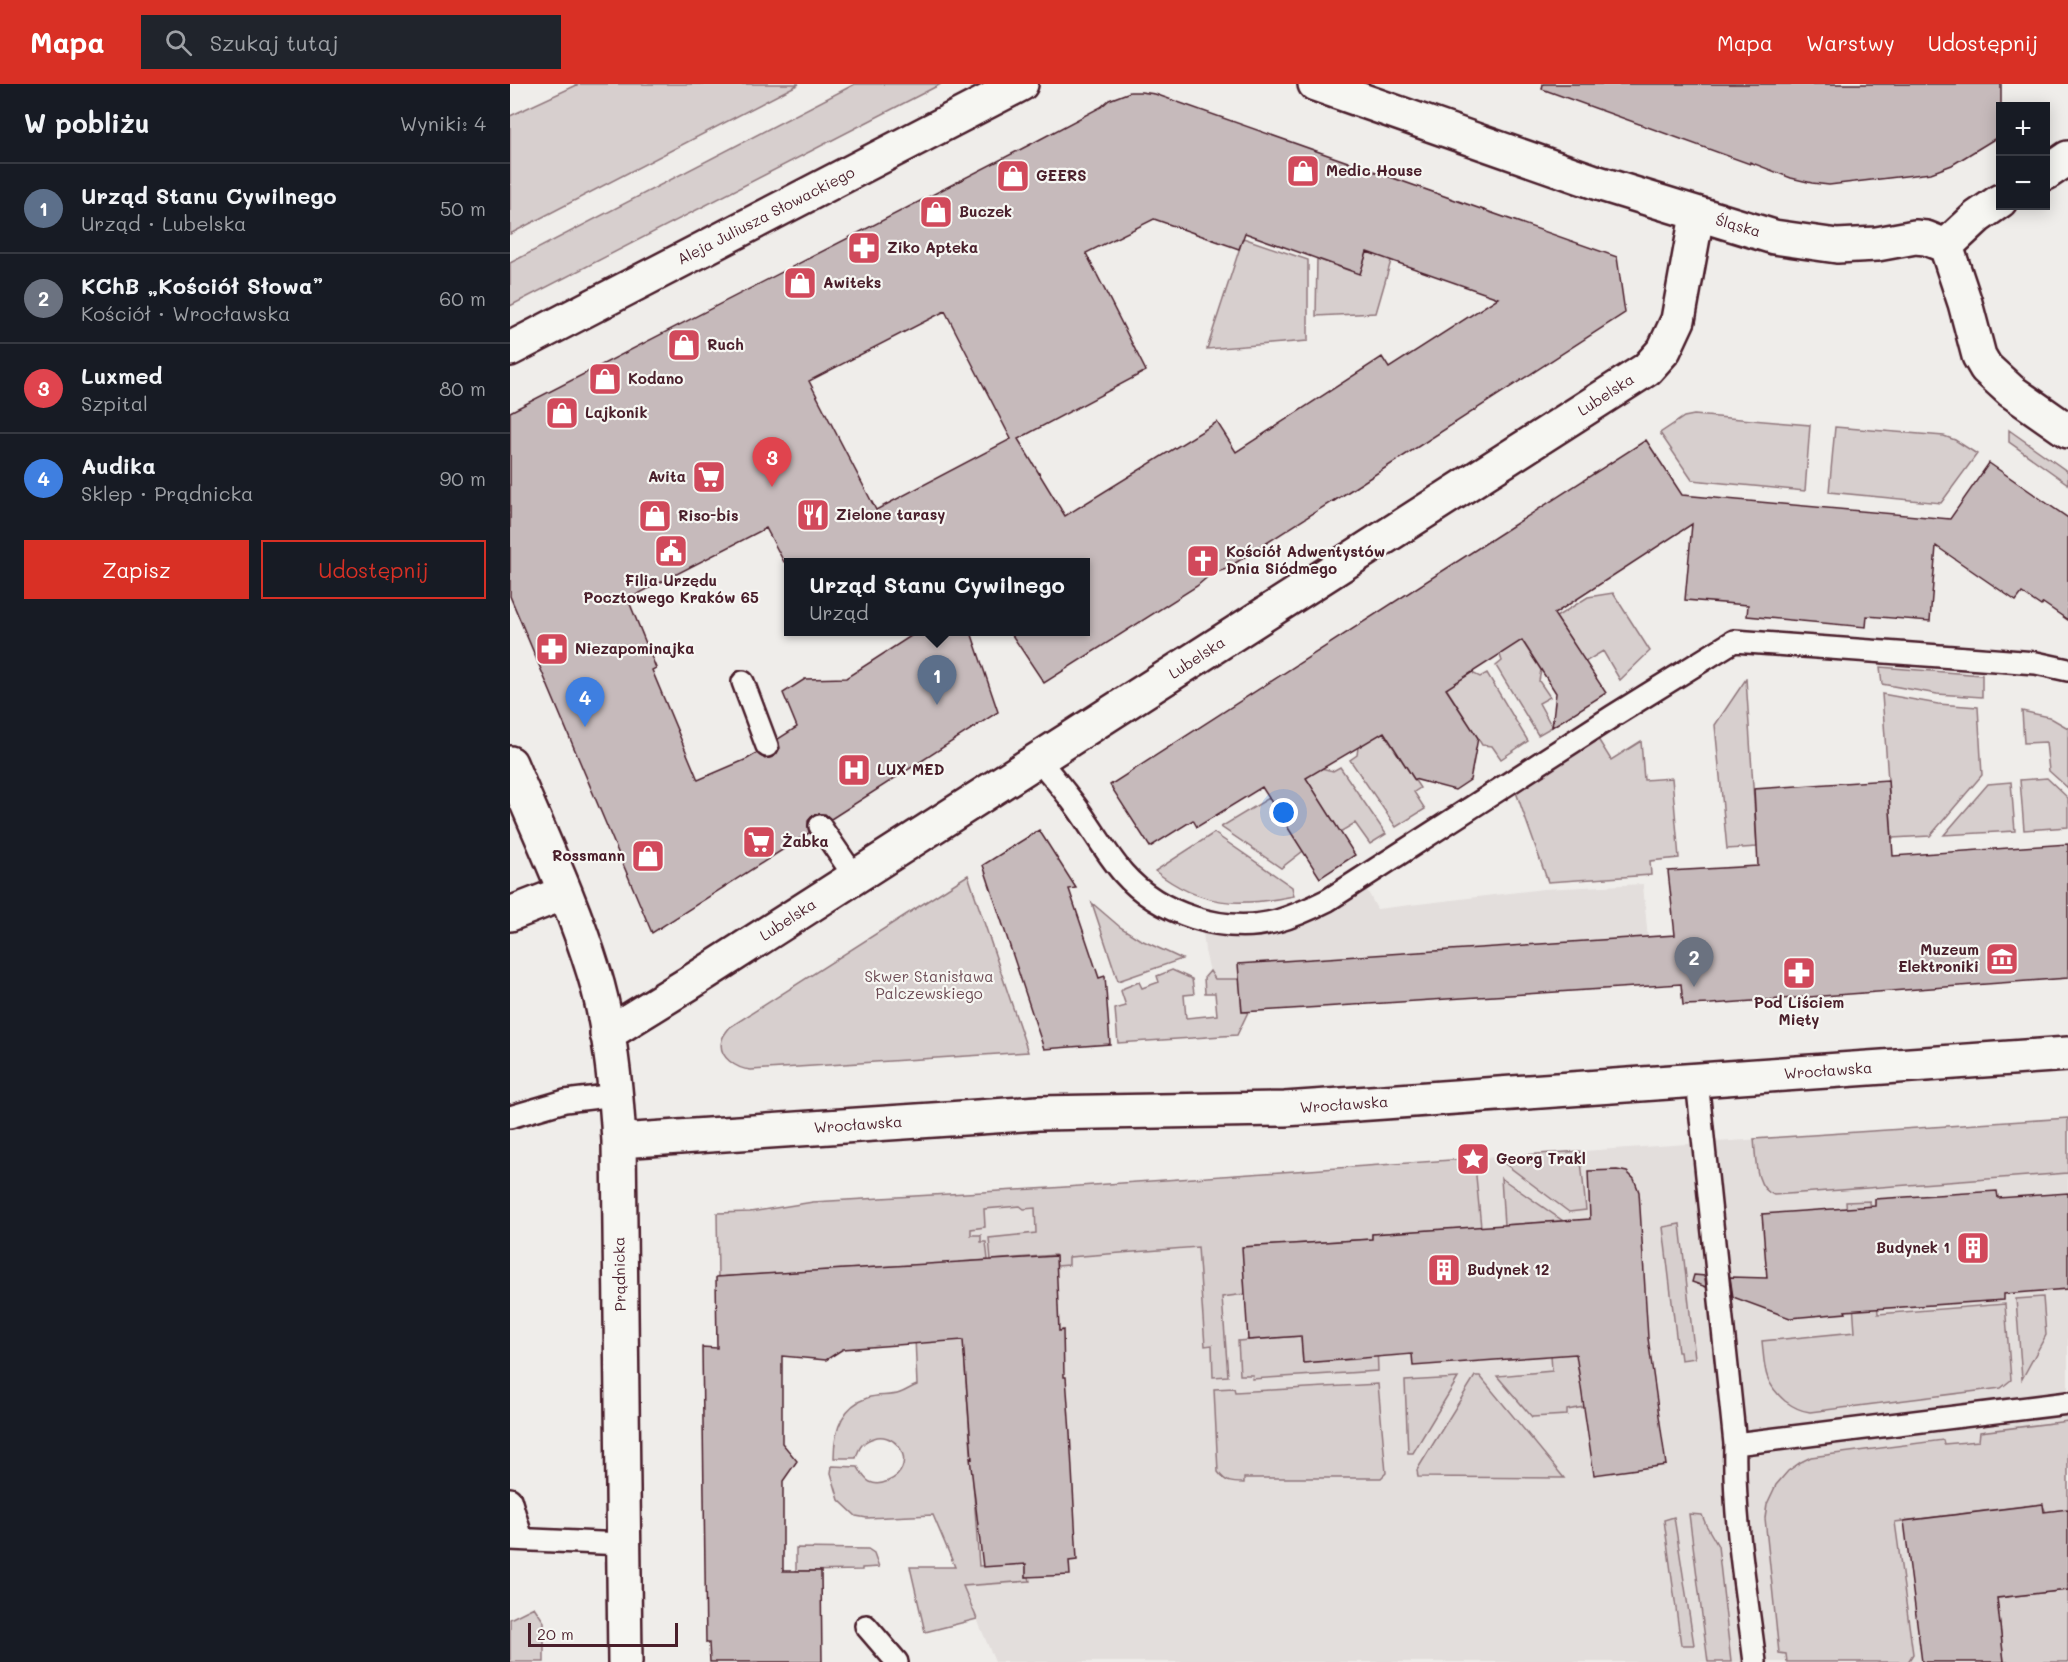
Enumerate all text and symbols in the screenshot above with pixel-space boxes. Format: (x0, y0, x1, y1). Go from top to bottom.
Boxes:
search box (141, 15, 561, 69)
text: Mapa (30, 24, 105, 60)
icon: search (162, 26, 195, 59)
text: Szukaj tutaj (210, 28, 339, 57)
text: Mapa (1717, 29, 1773, 56)
text: Warstwy (1806, 29, 1895, 56)
text: Udostępnij (1928, 29, 2038, 56)
map controls (1996, 102, 2050, 210)
button: + (1996, 102, 2050, 156)
text: W pobliżu (24, 106, 150, 140)
text: Wyniki: 4 (400, 110, 486, 136)
shop icon: Medic House (1285, 153, 1321, 189)
button: − (1996, 156, 2050, 210)
shop icon: GEERS (995, 158, 1031, 194)
place label: Medic House (1326, 160, 1422, 180)
street label: Aleja Juliusza Słowackiego (673, 162, 858, 269)
place label: GEERS (1036, 165, 1087, 185)
text: Urząd Stanu Cywilnego (81, 181, 337, 210)
shop icon: Buczek (918, 194, 954, 230)
text: 1 (39, 195, 48, 221)
text: 50 m (440, 195, 486, 221)
place label: Buczek (959, 201, 1012, 221)
street label: Śląska (1713, 209, 1763, 241)
text: Urząd · Lubelska (81, 210, 247, 236)
pharmacy icon: Ziko Apteka (846, 230, 882, 266)
place label: Ziko Apteka (887, 237, 978, 257)
shop icon: Awiteks (782, 265, 818, 301)
text: KChB „Kościół Słowa” (81, 271, 323, 300)
place label: Awiteks (823, 272, 881, 292)
text: 2 (38, 285, 49, 311)
text: 60 m (439, 285, 486, 311)
text: Kościół · Wrocławska (81, 300, 290, 326)
shop icon: Ruch (666, 327, 702, 363)
place label: Ruch (707, 334, 744, 354)
text: Luxmed (81, 361, 162, 390)
shop icon: Kodano (587, 361, 623, 397)
place label: Kodano (628, 368, 683, 388)
street label: Lubelska (1573, 369, 1637, 420)
text: 3 (38, 375, 50, 401)
text: 80 m (439, 375, 486, 401)
text: Szpital (81, 390, 148, 416)
shop icon: Lajkonik (544, 395, 580, 431)
place label: Lajkonik (585, 402, 648, 422)
pin: 3 (752, 438, 792, 487)
text: Audika (81, 451, 156, 480)
supermarket icon: Avita (691, 459, 727, 495)
text: 4 (37, 465, 50, 491)
text: 90 m (440, 465, 486, 491)
place label: Avita (648, 466, 686, 486)
text: Sklep · Prądnicka (81, 480, 254, 506)
restaurant icon: Zielone tarasy (795, 497, 831, 533)
shop icon: Riso-bis (637, 498, 673, 534)
place label: Zielone tarasy (836, 504, 945, 524)
place label: Riso-bis (678, 505, 739, 525)
public building icon: Filia Urzędu Pocztowego Kraków 65 (653, 533, 689, 569)
button: Zapisz (24, 540, 249, 599)
button: Udostępnij (261, 540, 486, 599)
place label: Kościół Adwentystów Dnia Siódmego (1226, 541, 1385, 578)
church icon: Kościół Adwentystów Dnia Siódmego (1185, 543, 1221, 579)
popup (784, 558, 1090, 636)
place label: Filia Urzędu Pocztowego Kraków 65 (583, 570, 759, 607)
text: Urząd Stanu Cywilnego (809, 570, 1065, 599)
text: Urząd (809, 599, 869, 625)
pharmacy icon: Niezapominajka (534, 631, 570, 667)
street label: Lubelska (1164, 632, 1228, 683)
place label: Niezapominajka (575, 638, 694, 658)
pin: 1 (918, 656, 956, 705)
pin: 4 (566, 678, 604, 727)
hospital icon: LUX MED (836, 752, 872, 788)
place label: LUX MED (877, 759, 944, 779)
your location (1269, 798, 1298, 827)
supermarket icon: Żabka (741, 824, 777, 860)
place label: Żabka (782, 831, 829, 851)
shop icon: Rossmann (630, 838, 666, 874)
place label: Rossmann (552, 845, 625, 865)
street label: Lubelska (755, 894, 819, 945)
pin: 2 (1674, 938, 1714, 987)
place label: Muzeum Elektroniki (1898, 939, 1979, 976)
museum icon: Muzeum Elektroniki (1984, 941, 2020, 977)
pharmacy icon: Pod Liściem Mięty (1781, 955, 1817, 991)
park label: Skwer Stanisława Palczewskiego (864, 966, 994, 1003)
place label: Pod Liściem Mięty (1754, 992, 1844, 1029)
street label: Wrocławska (1783, 1057, 1873, 1083)
street label: Wrocławska (1299, 1091, 1389, 1117)
street label: Wrocławska (813, 1111, 903, 1137)
place icon: Georg Trakl (1455, 1141, 1491, 1177)
place label: Georg Trakl (1496, 1148, 1586, 1168)
building icon: Budynek 1 (1955, 1230, 1991, 1266)
street label: Prądnicka (608, 1237, 630, 1311)
place label: Budynek 1 (1876, 1237, 1950, 1257)
building icon: Budynek 12 (1426, 1252, 1462, 1288)
place label: Budynek 12 (1467, 1259, 1549, 1279)
scale bar (528, 1620, 678, 1648)
text: 20 m (537, 1623, 574, 1644)

